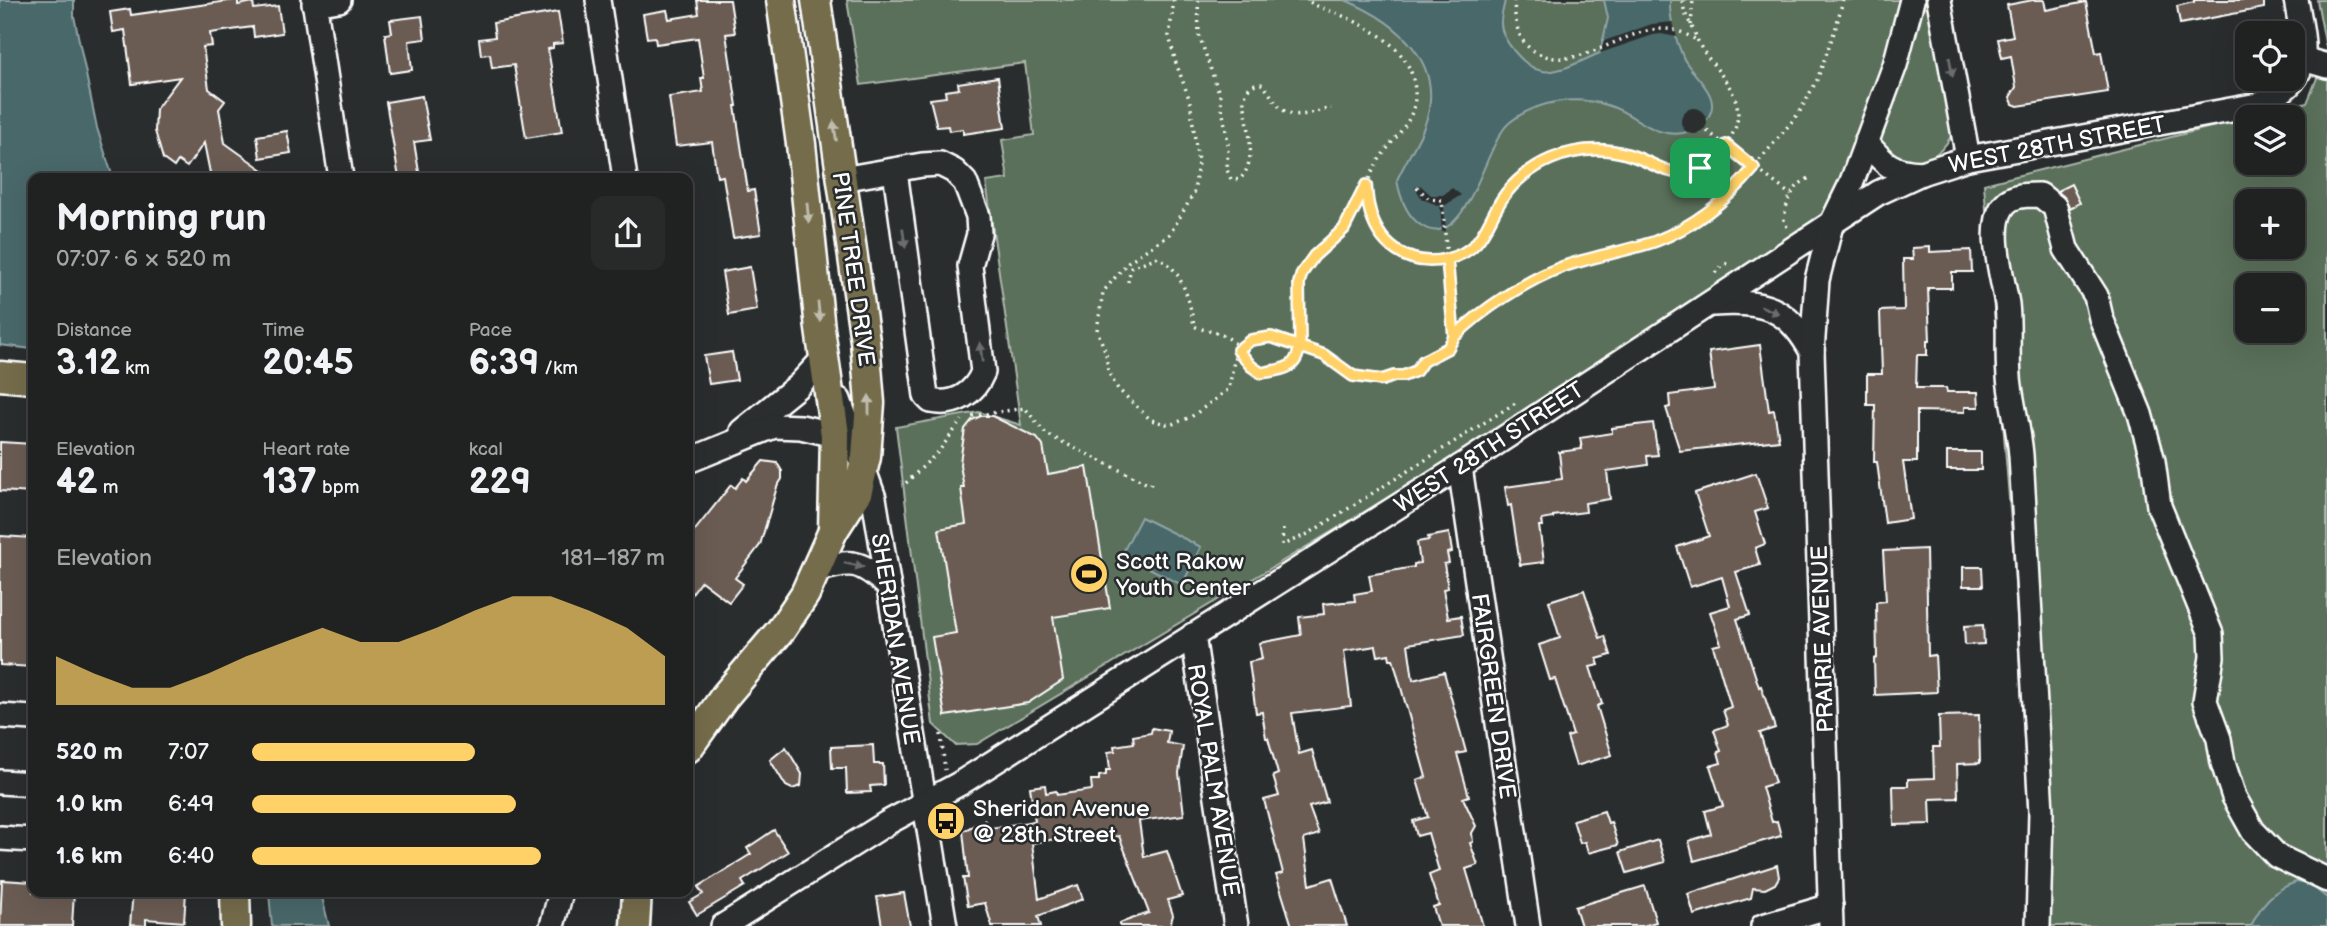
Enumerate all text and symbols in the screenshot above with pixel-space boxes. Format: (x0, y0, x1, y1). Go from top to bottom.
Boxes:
map controls (2235, 21, 2305, 343)
button: locate (2235, 21, 2305, 91)
one-way arrow (1946, 56, 1957, 78)
button: layers (2235, 105, 2305, 175)
street label: WEST 28TH STREET (1946, 110, 2168, 180)
one-way arrow (829, 120, 840, 142)
pin (1670, 138, 1730, 198)
icon: arrive (1681, 149, 1719, 187)
street label: PINE TREE DRIVE (826, 170, 881, 368)
button: + (2235, 189, 2305, 259)
text: Morning run (56, 196, 267, 241)
button: share (591, 196, 665, 270)
one-way arrow (803, 203, 814, 225)
one-way arrow (899, 228, 910, 250)
text: 07:07 · 6 × 520 m (56, 245, 231, 273)
button: − (2235, 273, 2305, 343)
one-way arrow (813, 302, 824, 324)
one-way arrow (1760, 304, 1780, 316)
text: Distance (56, 319, 132, 342)
text: Time (262, 319, 304, 342)
text: Pace (469, 319, 512, 342)
one-way arrow (976, 341, 987, 363)
text: 3.12 (56, 342, 120, 385)
text: 20:45 (262, 342, 354, 385)
text: 6:39 (469, 342, 539, 385)
text: km (120, 357, 150, 380)
text: /km (539, 357, 578, 380)
street label: WEST 28TH STREET (1389, 376, 1590, 520)
one-way arrow (863, 394, 875, 416)
text: Elevation (56, 438, 135, 461)
text: Heart rate (262, 438, 350, 461)
text: kcal (469, 438, 503, 461)
text: 42 (56, 461, 98, 504)
text: 137 (262, 461, 317, 504)
text: 229 (469, 461, 531, 504)
text: m (98, 476, 118, 499)
text: bpm (317, 476, 359, 499)
street label: SHERIDAN AVENUE (864, 531, 926, 747)
text: Elevation (56, 544, 152, 572)
text: 181–187 m (561, 544, 665, 572)
street label: PRAIRIE AVENUE (1806, 545, 1840, 733)
place label: Scott Rakow Youth Center (1115, 548, 1251, 602)
sports icon: Scott Rakow Youth Center (1068, 553, 1110, 595)
one-way arrow (844, 560, 866, 571)
street label: FAIRGREEN DRIVE (1465, 592, 1521, 801)
street label: ROYAL PALM AVENUE (1181, 662, 1245, 898)
text: 520 m (56, 738, 123, 766)
text: 7:07 (168, 738, 209, 766)
text: 1.0 km (56, 790, 123, 818)
text: 6:49 (168, 790, 214, 818)
place label: Sheridan Avenue @ 28th Street (973, 795, 1150, 849)
bus stop icon: Sheridan Avenue @ 28th Street (925, 800, 967, 842)
text: 1.6 km (56, 842, 123, 870)
text: 6:40 (168, 842, 214, 870)

